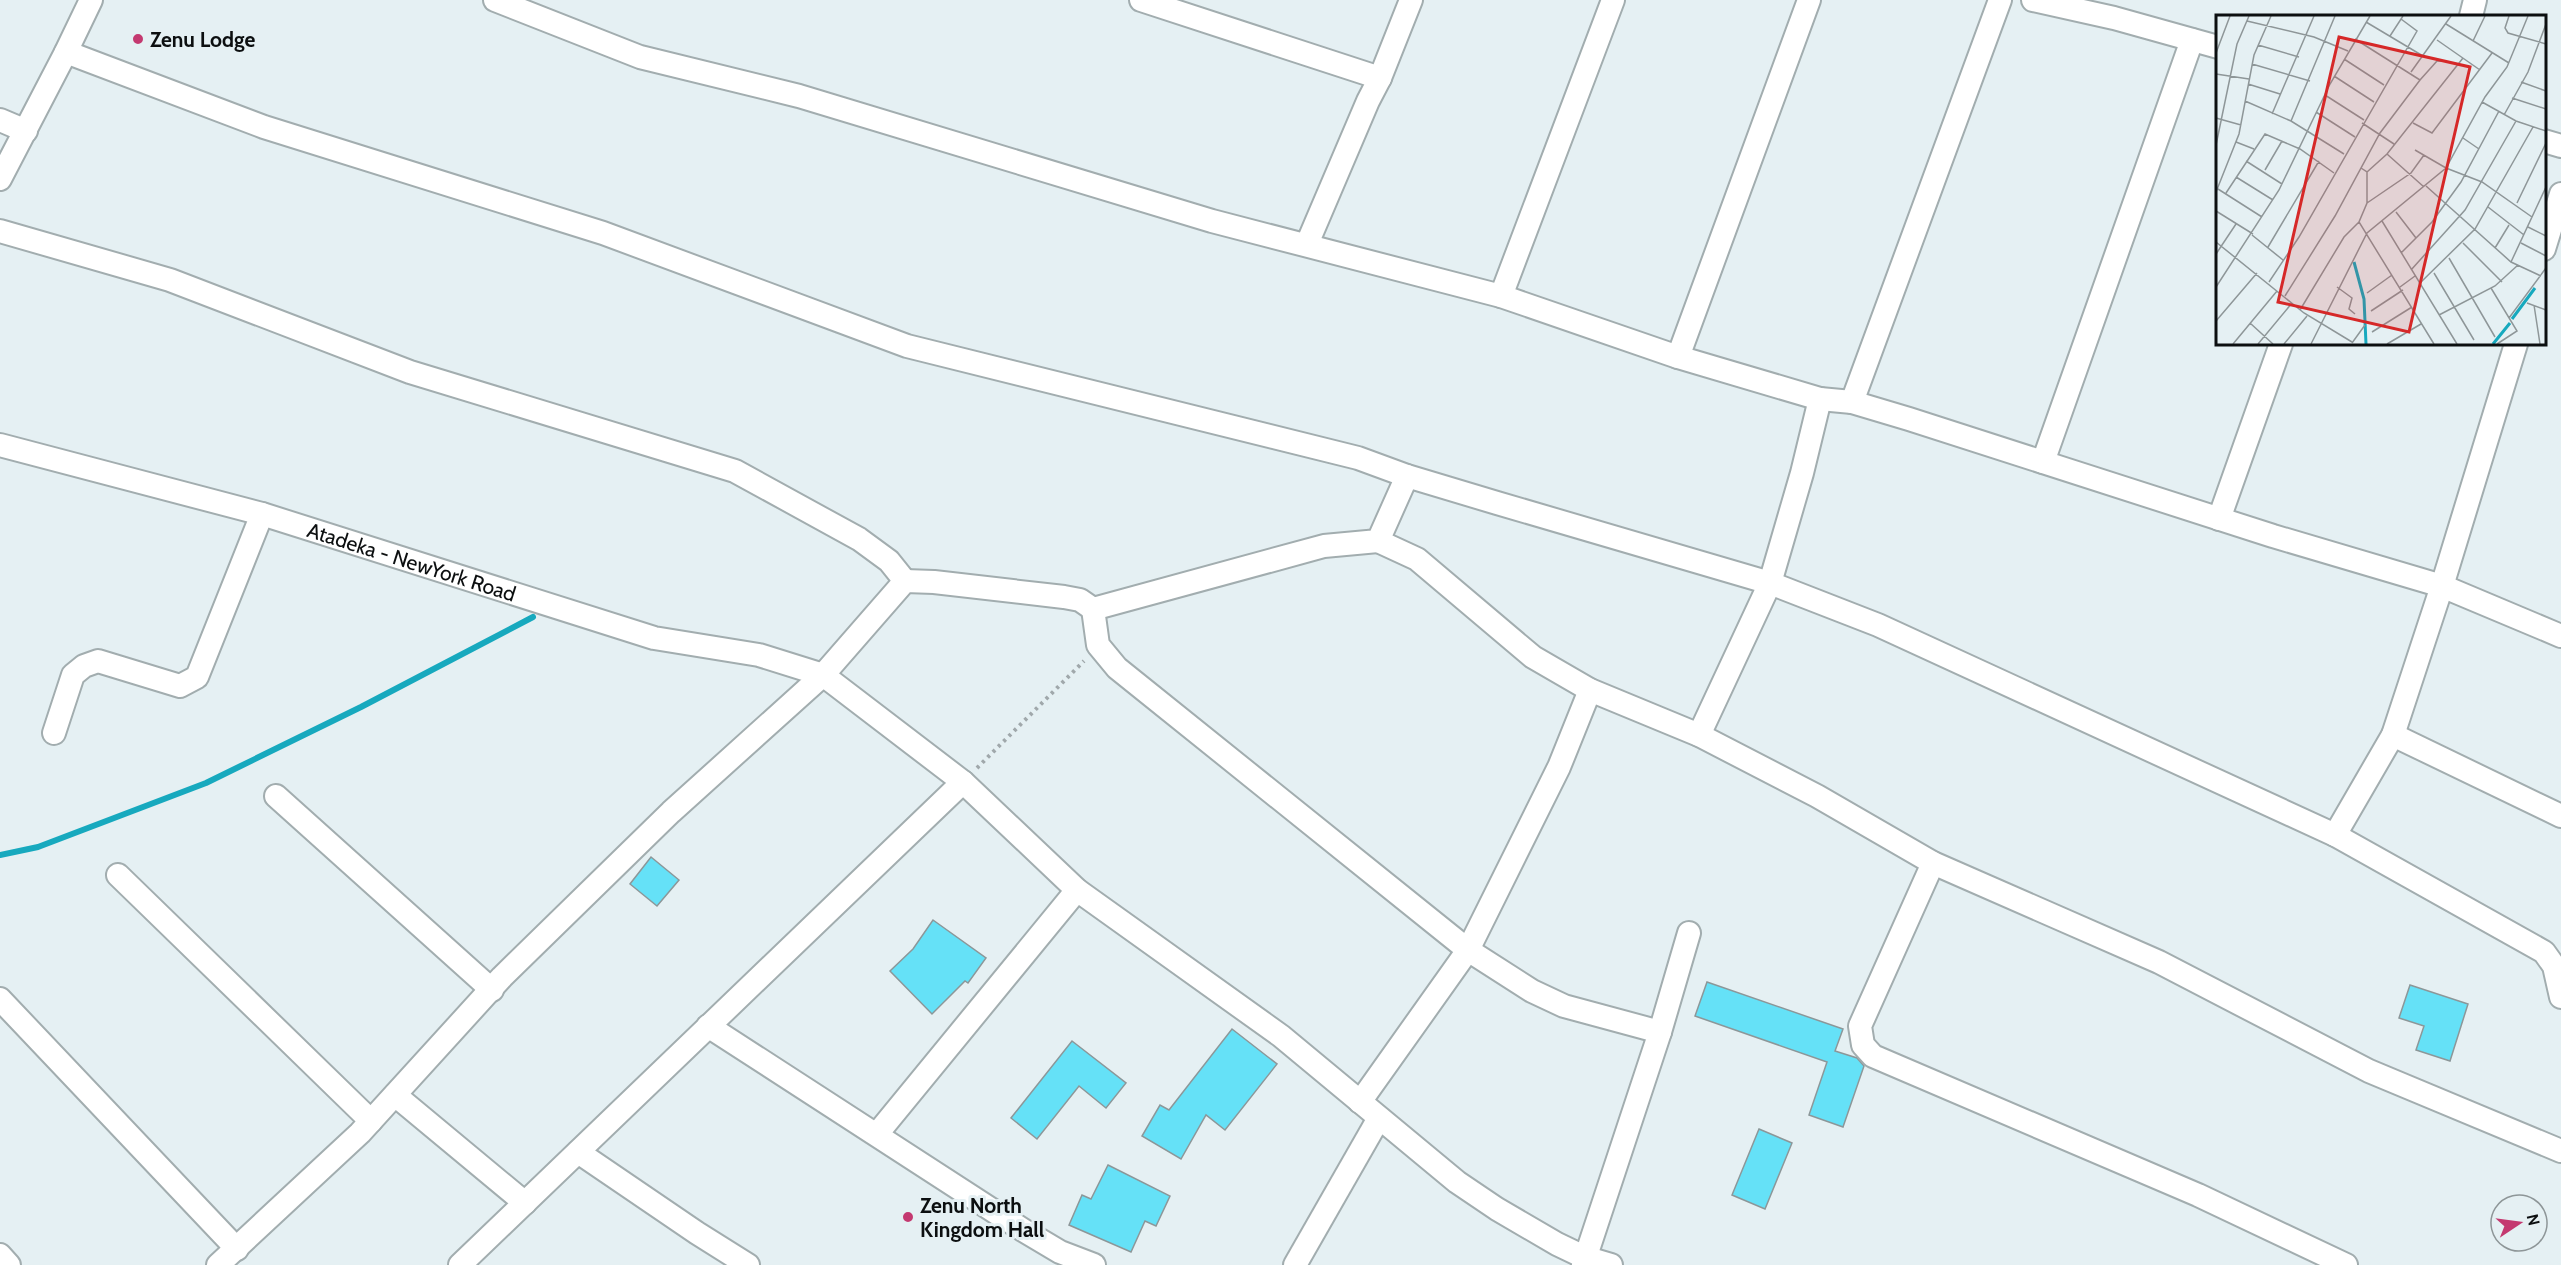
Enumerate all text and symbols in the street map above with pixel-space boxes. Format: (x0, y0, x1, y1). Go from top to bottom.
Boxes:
inset map (2216, 15, 2546, 345)
place label: Zenu Lodge (150, 27, 255, 52)
marker: Zenu Lodge (131, 32, 145, 46)
street label: Atadeka - NewYork Road (304, 517, 519, 606)
place label: Zenu North Kingdom Hall (920, 1193, 1045, 1242)
north arrow (2489, 1193, 2549, 1253)
marker: Zenu North Kingdom Hall (901, 1210, 915, 1224)
text: N (2523, 1212, 2544, 1227)

